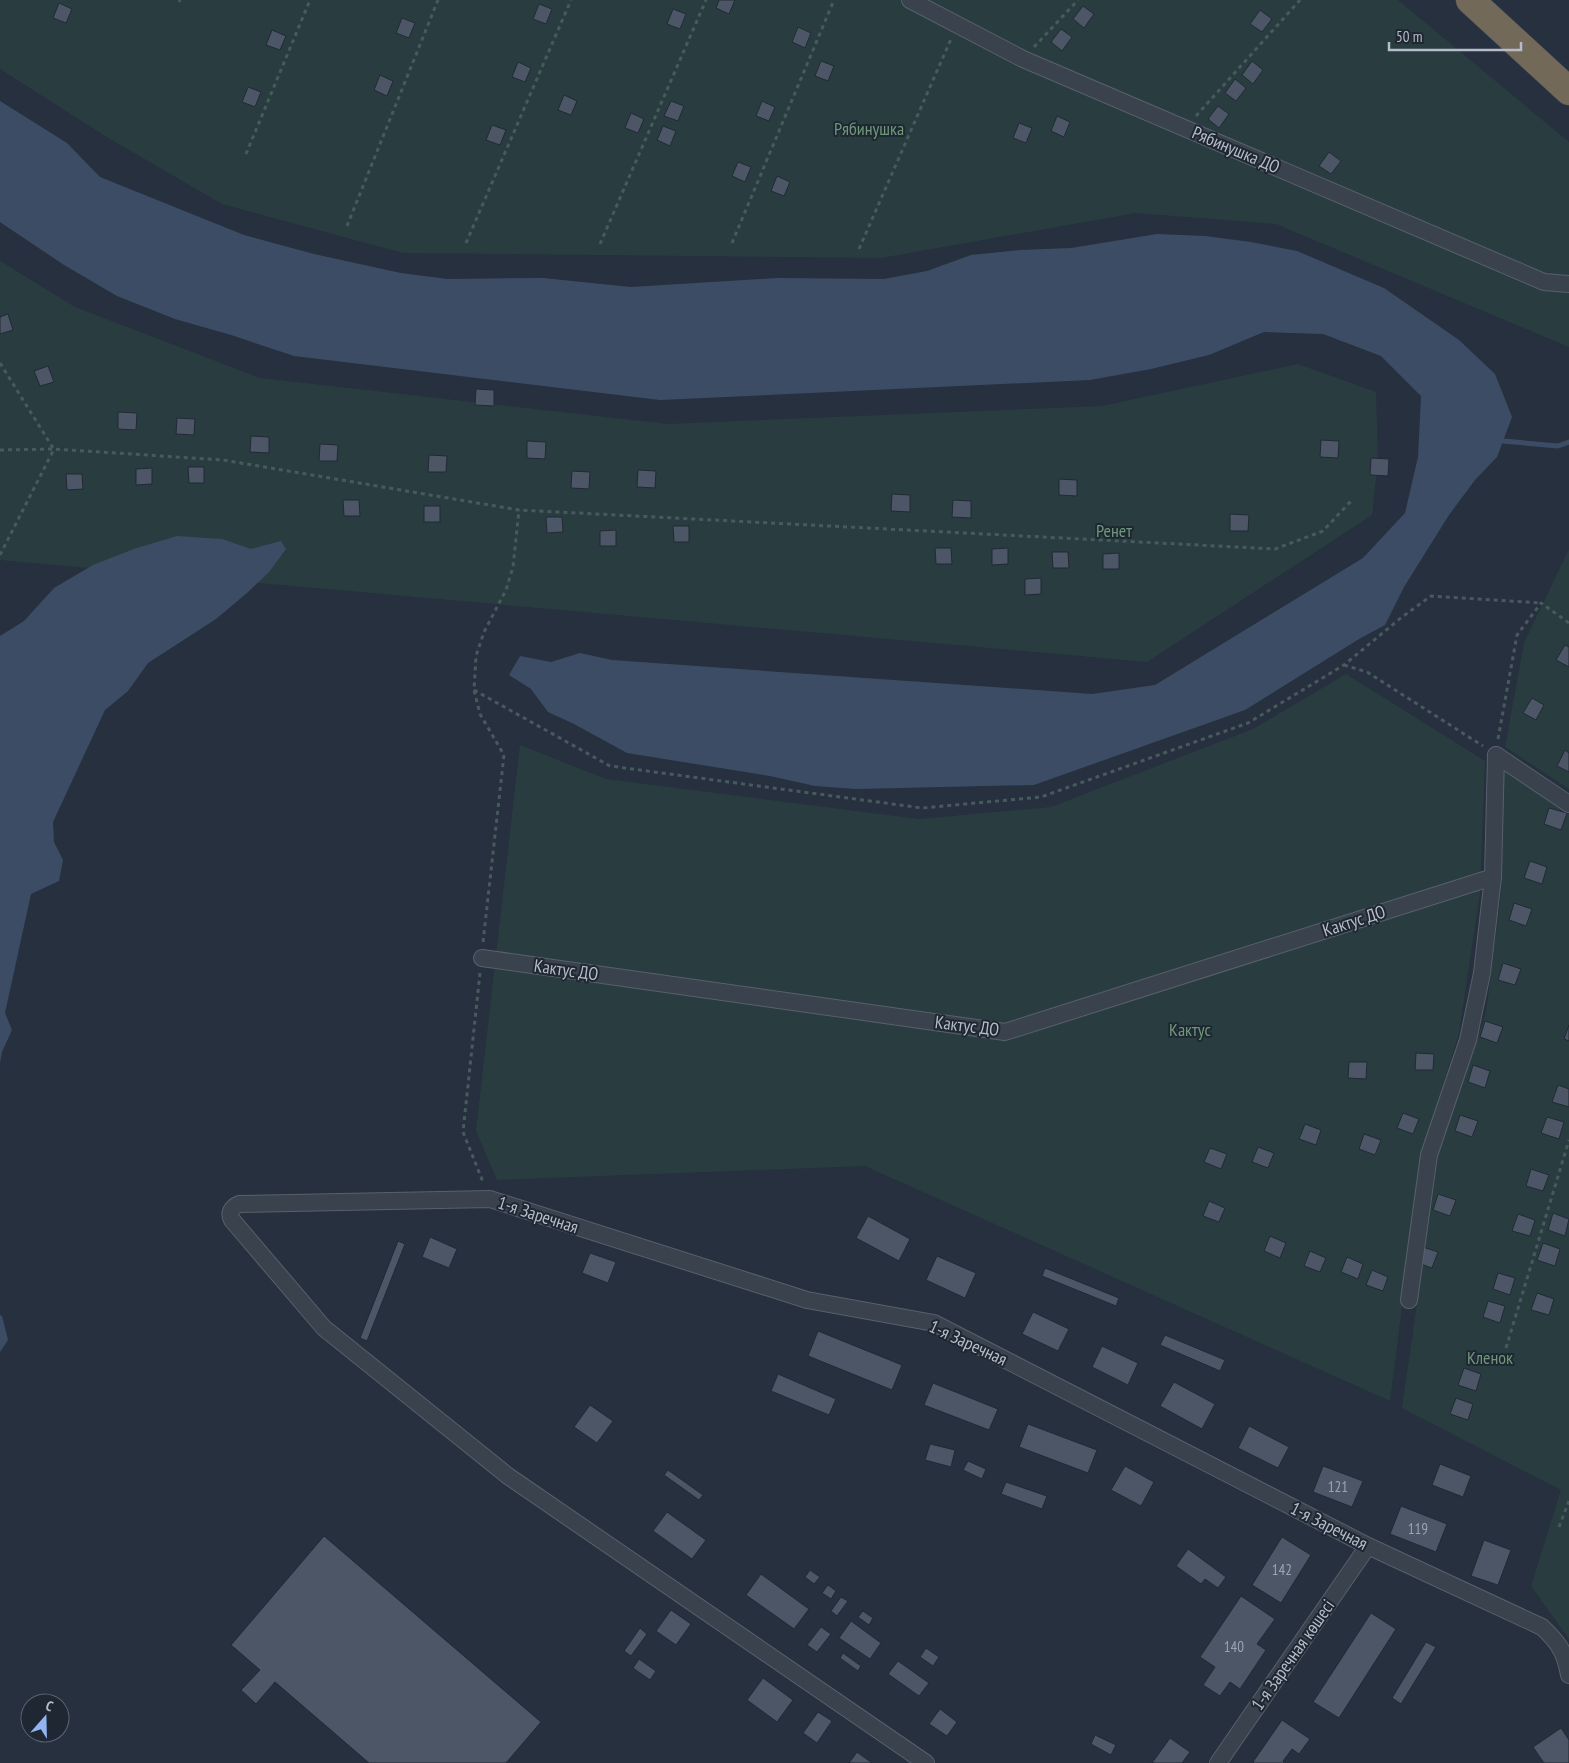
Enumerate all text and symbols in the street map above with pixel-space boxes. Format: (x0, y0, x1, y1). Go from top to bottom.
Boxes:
scale bar (1389, 20, 1522, 52)
text: 50 m (1396, 27, 1422, 46)
park label: Рябинушка (834, 117, 904, 140)
street label: Рябинушка ДО (1189, 121, 1284, 178)
park label: Ренет (1096, 519, 1132, 542)
street label: Кактус ДО (1320, 900, 1388, 941)
street label: Кактус ДО (532, 954, 600, 985)
street label: Кактус ДО (934, 1010, 1001, 1041)
park label: Кактус (1169, 1018, 1212, 1041)
street label: 1-я Заречная (495, 1191, 581, 1238)
street label: 1-я Заречная (926, 1314, 1011, 1371)
park label: Кленок (1467, 1346, 1513, 1369)
house number: 121 (1328, 1477, 1348, 1496)
street label: 1-я Заречная (1287, 1496, 1372, 1555)
house number: 119 (1408, 1519, 1428, 1538)
house number: 142 (1272, 1560, 1292, 1579)
street label: 1-я Заречная көшесі (1246, 1595, 1339, 1715)
house number: 140 (1224, 1637, 1244, 1656)
north arrow (20, 1693, 70, 1743)
text: С (43, 1696, 56, 1716)

